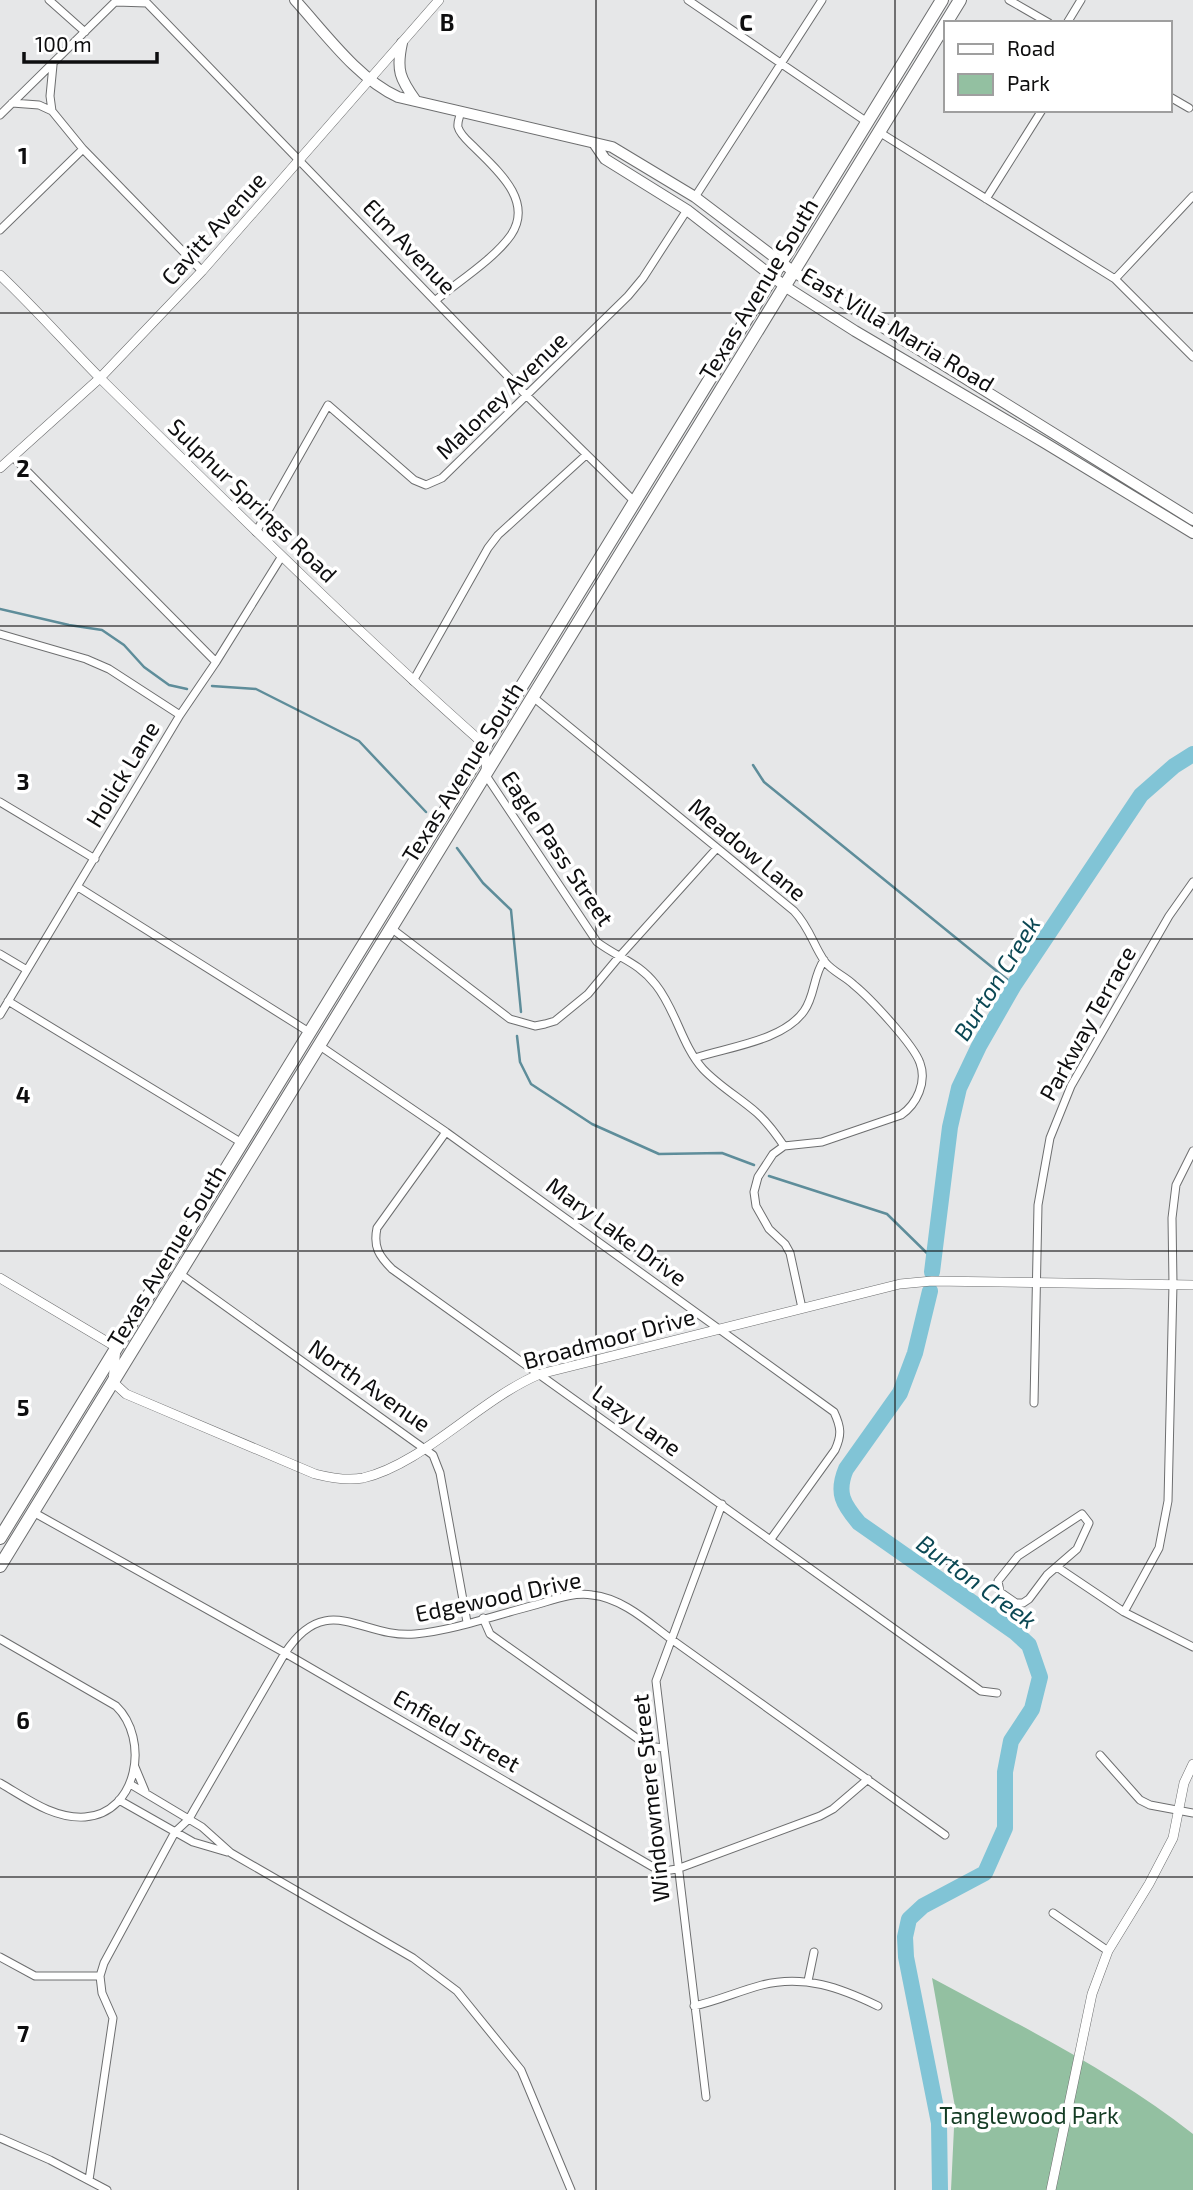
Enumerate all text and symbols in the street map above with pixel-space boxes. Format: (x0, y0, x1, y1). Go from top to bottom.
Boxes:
text: B (440, 8, 454, 36)
text: C (739, 8, 753, 36)
scale bar (24, 21, 158, 65)
legend (944, 21, 1172, 112)
text: 100 m (35, 31, 92, 56)
text: Road (1007, 35, 1055, 60)
text: Park (1007, 70, 1050, 95)
text: 1 (18, 141, 28, 169)
street label: Cavitt Avenue (155, 166, 271, 290)
street label: Elm Avenue (358, 193, 462, 299)
street label: Texas Avenue South (693, 193, 823, 385)
street label: East Villa Maria Road (796, 260, 1000, 398)
street label: Maloney Avenue (430, 325, 572, 465)
street label: Sulphur Springs Road (163, 412, 343, 588)
text: 2 (16, 454, 30, 482)
street label: Texas Avenue South (395, 677, 529, 867)
street label: Holick Lane (79, 716, 165, 832)
street label: Eagle Pass Street (496, 765, 620, 931)
text: 3 (16, 767, 30, 795)
street label: Meadow Lane (683, 792, 813, 906)
water label: Burton Creek (946, 911, 1046, 1045)
street label: Parkway Terrace (1033, 941, 1141, 1105)
text: 4 (16, 1080, 30, 1108)
street label: Texas Avenue South (101, 1160, 231, 1352)
street label: Mary Lake Drive (541, 1171, 693, 1291)
street label: Broadmoor Drive (520, 1302, 698, 1374)
street label: North Avenue (304, 1333, 436, 1437)
street label: Lazy Lane (587, 1378, 687, 1462)
text: 5 (17, 1393, 29, 1421)
water label: Burton Creek (911, 1528, 1043, 1634)
street label: Edgewood Drive (412, 1565, 584, 1627)
street label: Enfield Street (389, 1682, 526, 1778)
street label: Windowmere Street (625, 1692, 675, 1903)
text: 6 (16, 1706, 30, 1734)
text: 7 (17, 2019, 29, 2047)
park label: Tanglewood Park (939, 2101, 1119, 2129)

